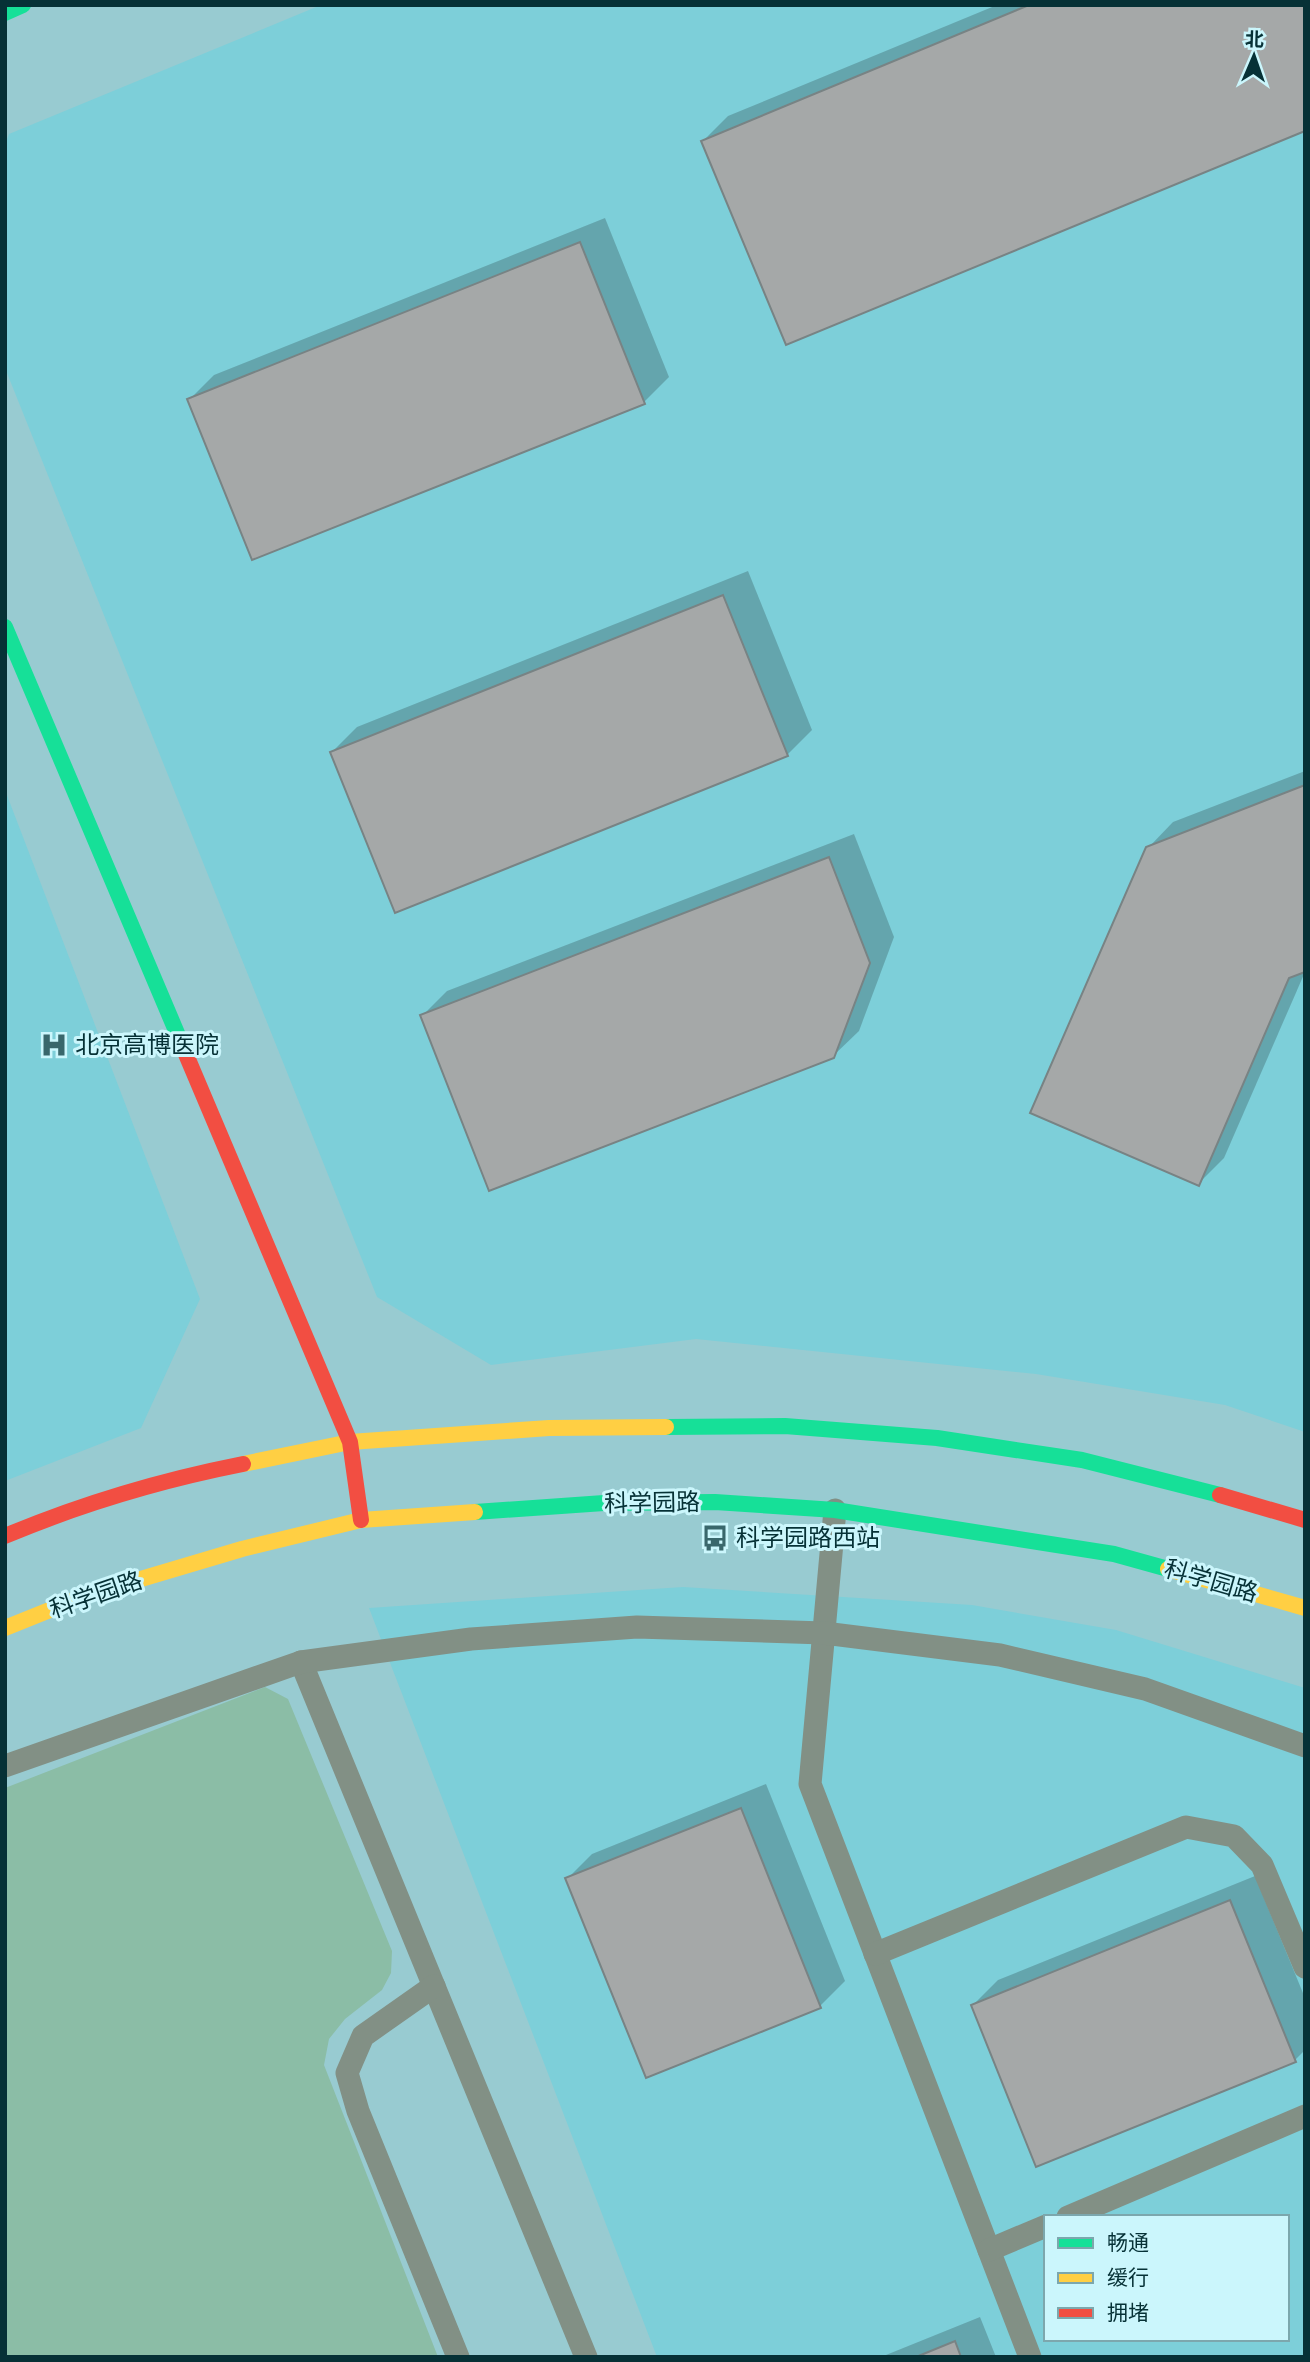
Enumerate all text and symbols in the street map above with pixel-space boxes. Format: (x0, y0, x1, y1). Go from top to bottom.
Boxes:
north arrow (1219, 21, 1289, 91)
text: 北 (1245, 28, 1264, 50)
hospital icon: 北京高博医院 (39, 1030, 69, 1060)
place label: 北京高博医院 (75, 1030, 219, 1058)
street label: 科学园路 (604, 1487, 700, 1517)
bus stop icon: 科学园路西站 (700, 1523, 730, 1553)
place label: 科学园路西站 (736, 1523, 880, 1551)
street label: 科学园路 (1161, 1553, 1261, 1607)
street label: 科学园路 (46, 1565, 146, 1623)
legend (1044, 2215, 1289, 2341)
text: 畅通 (1107, 2230, 1149, 2255)
text: 缓行 (1107, 2265, 1149, 2290)
text: 拥堵 (1107, 2300, 1149, 2325)

